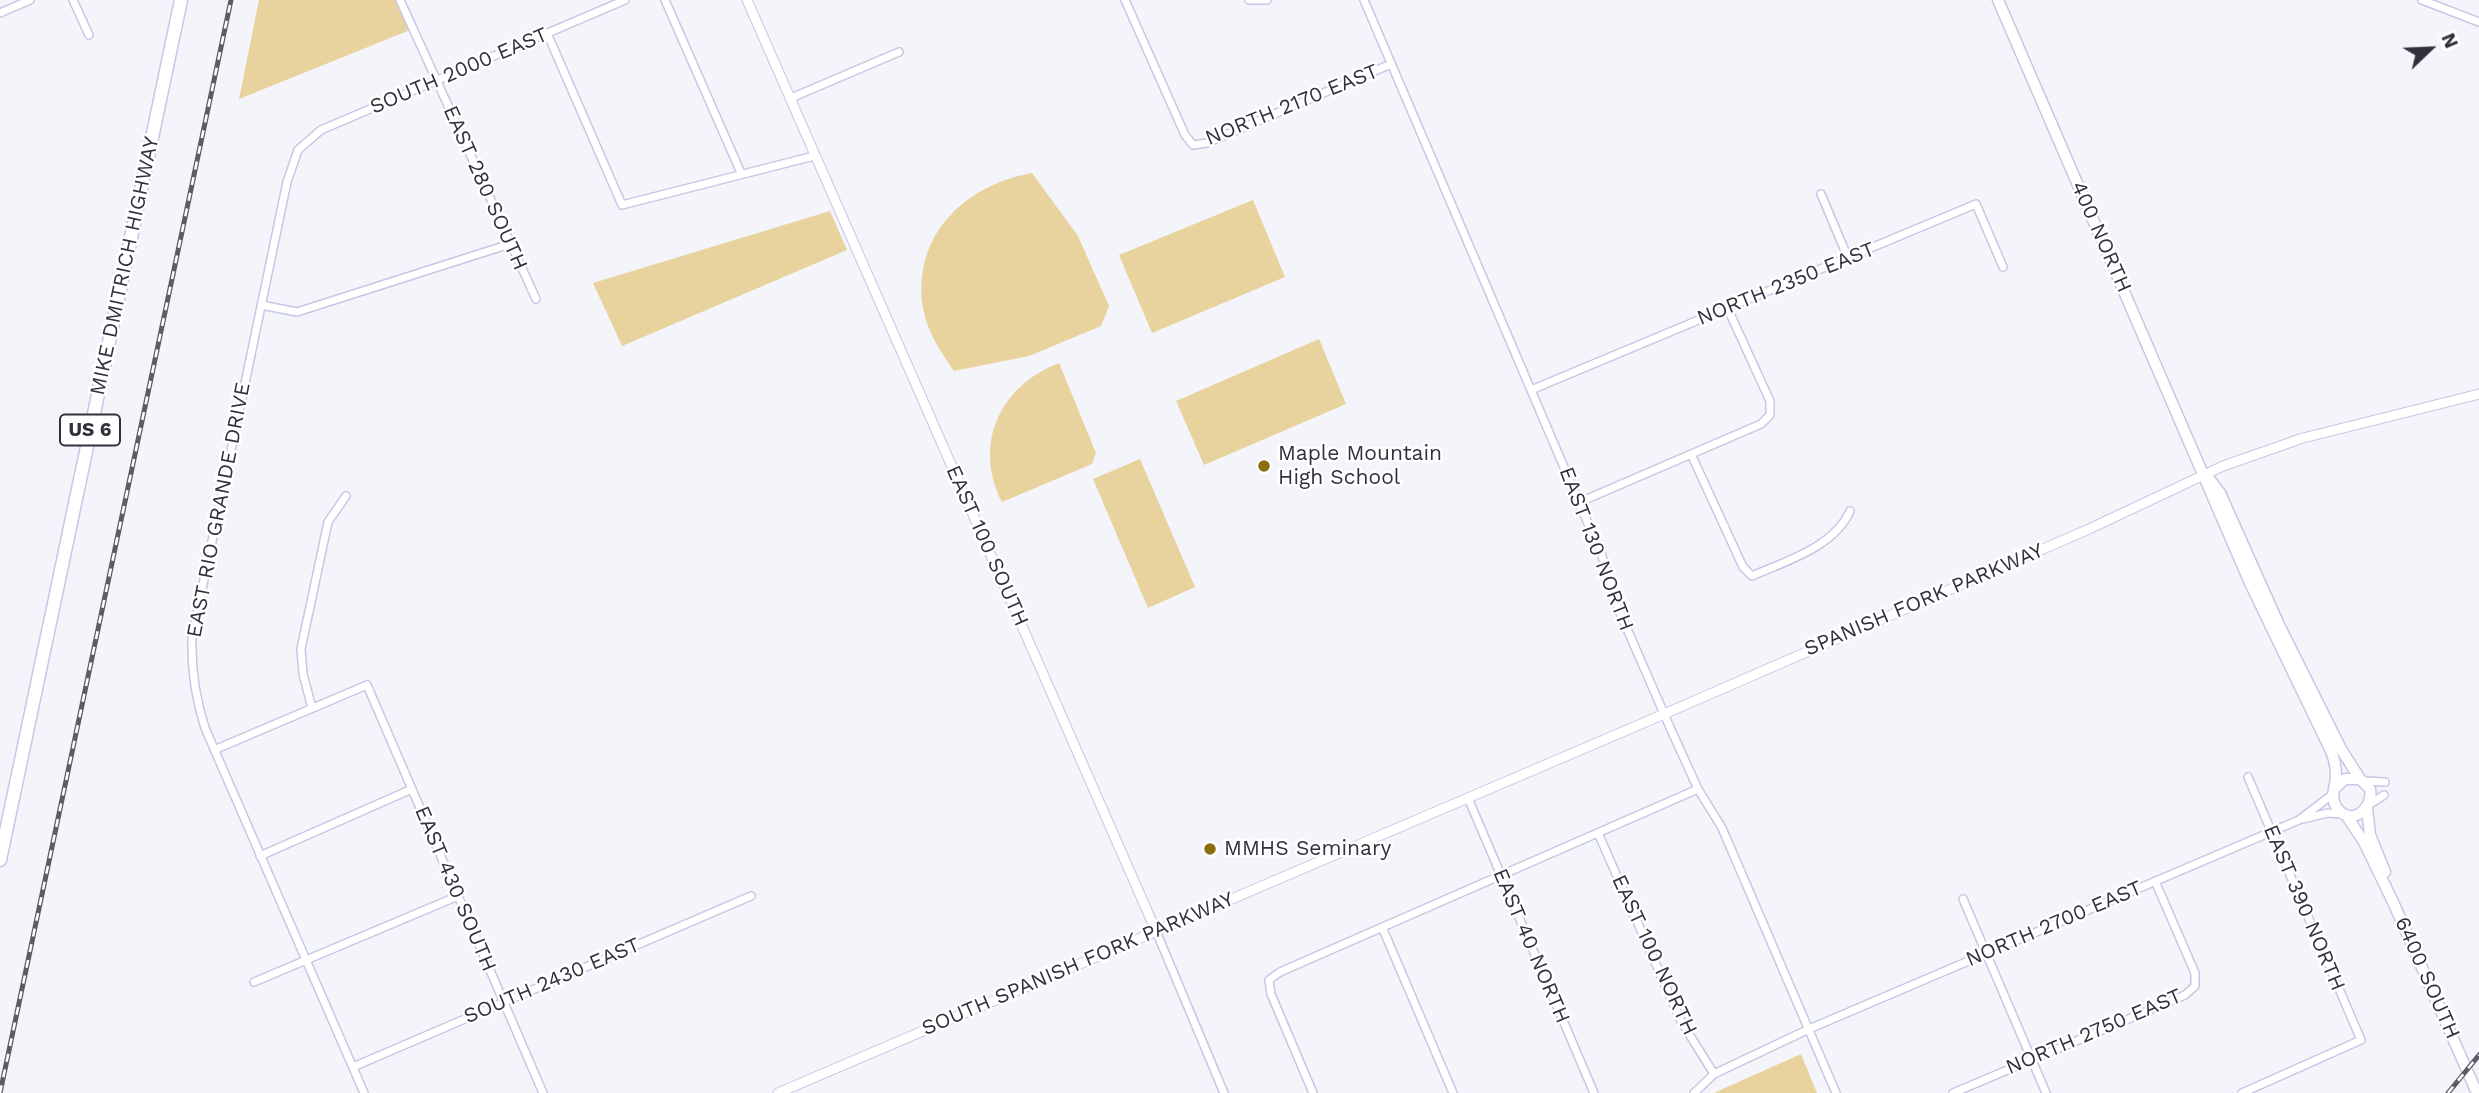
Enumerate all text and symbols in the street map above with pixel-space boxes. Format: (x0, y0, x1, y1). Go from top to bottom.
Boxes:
north arrow (2395, 14, 2465, 84)
street label: SOUTH 2000 EAST (366, 22, 552, 120)
text: N (2436, 30, 2463, 52)
street label: NORTH 2170 EAST (1202, 59, 1382, 151)
street label: EAST 280 SOUTH (437, 102, 533, 274)
street label: MIKE DMITRICH HIGHWAY (85, 134, 165, 398)
street label: 400 NORTH (2065, 178, 2137, 296)
street label: NORTH 2350 EAST (1693, 237, 1879, 331)
street label: EAST RIO GRANDE DRIVE (182, 380, 256, 640)
road number: US 6 (60, 414, 120, 446)
place label: Maple Mountain High School (1278, 441, 1442, 491)
marker: Maple Mountain High School (1256, 458, 1272, 474)
street label: EAST 100 SOUTH (940, 462, 1034, 630)
street label: EAST 130 NORTH (1553, 464, 1639, 634)
street label: SPANISH FORK PARKWAY (1801, 538, 2047, 662)
street label: EAST 430 SOUTH (409, 803, 501, 975)
street label: EAST 390 NORTH (2258, 821, 2350, 995)
place label: MMHS Seminary (1224, 836, 1391, 862)
marker: MMHS Seminary (1202, 841, 1218, 857)
street label: EAST 40 NORTH (1487, 865, 1575, 1027)
street label: EAST 100 NORTH (1606, 871, 1702, 1039)
street label: NORTH 2700 EAST (1962, 875, 2146, 973)
street label: SOUTH SPANISH FORK PARKWAY (918, 887, 1238, 1041)
street label: 6400 SOUTH (2389, 913, 2465, 1043)
street label: SOUTH 2430 EAST (460, 933, 644, 1029)
street label: NORTH 2750 EAST (2002, 984, 2186, 1080)

